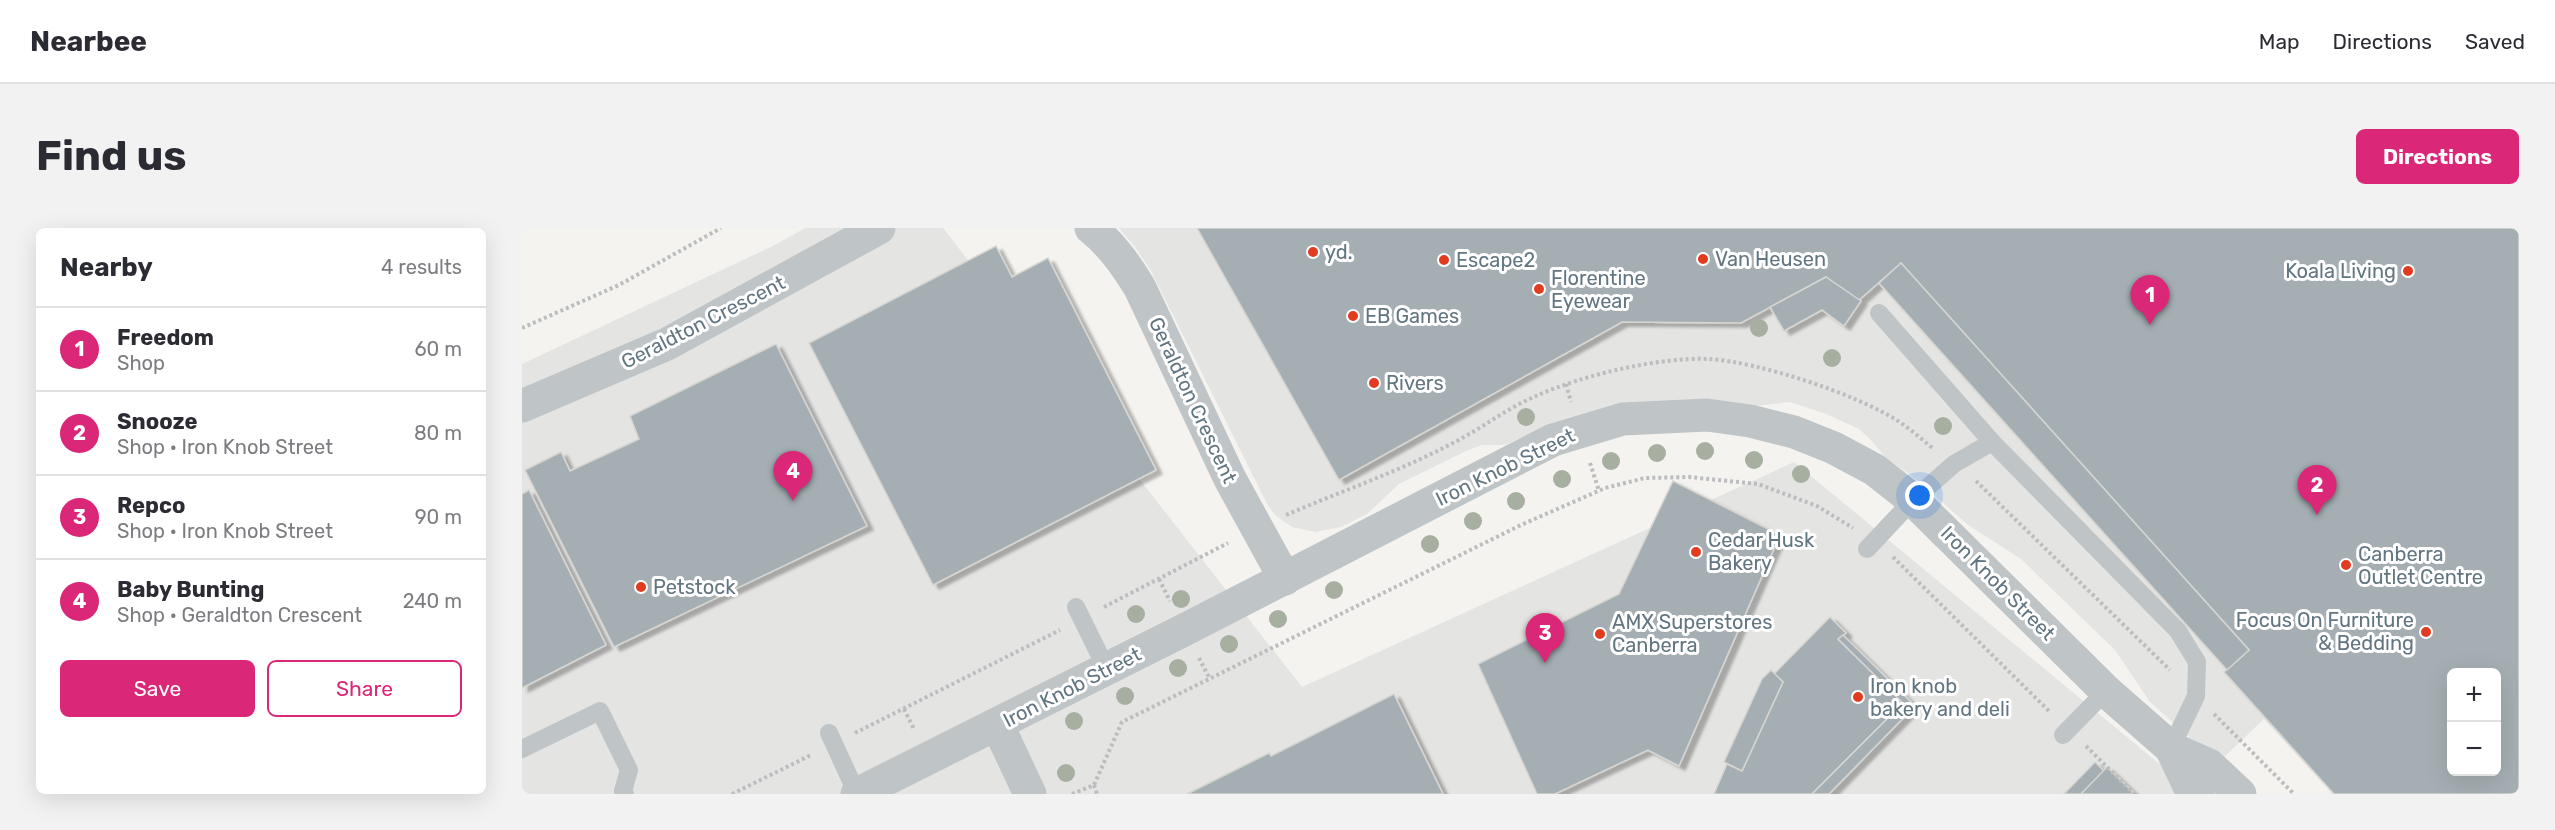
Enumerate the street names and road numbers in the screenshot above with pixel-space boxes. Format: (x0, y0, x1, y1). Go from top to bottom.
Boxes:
street label: Geraldton Crescent (617, 270, 789, 374)
street label: Geraldton Crescent (1144, 313, 1242, 487)
street label: Iron Knob Street (1432, 423, 1579, 511)
street label: Iron Knob Street (1936, 521, 2060, 645)
street label: Iron Knob Street (999, 642, 1145, 732)

